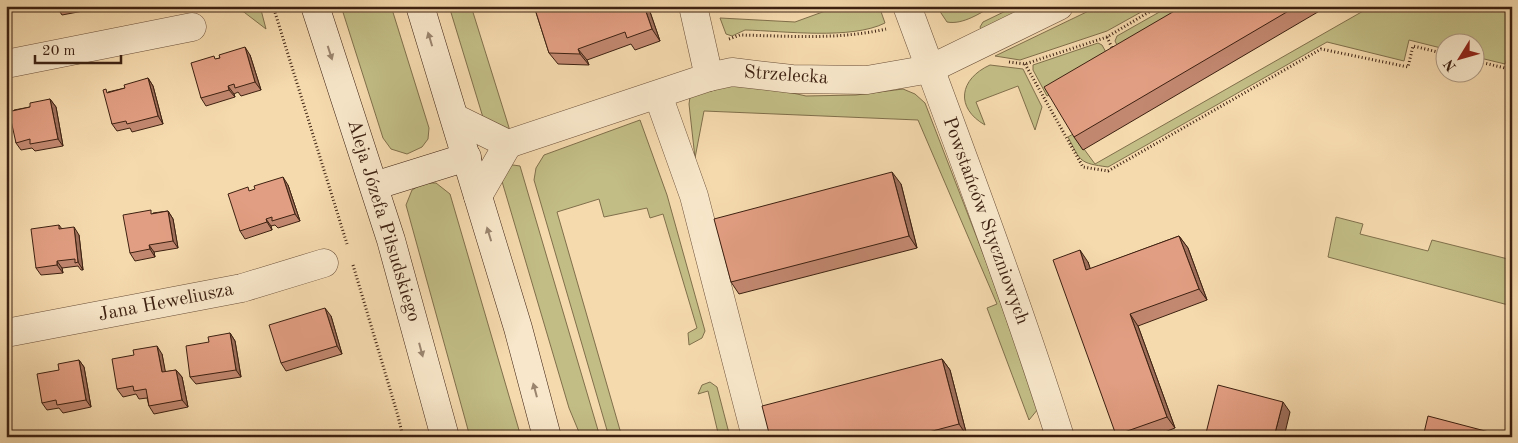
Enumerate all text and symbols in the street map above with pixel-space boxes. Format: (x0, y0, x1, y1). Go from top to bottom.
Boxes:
one-way arrow (426, 31, 433, 46)
scale bar (35, 32, 121, 64)
north arrow (1436, 32, 1486, 82)
text: 20 m (42, 44, 76, 59)
one-way arrow (327, 45, 334, 60)
text: N (1441, 56, 1459, 74)
street label: Strzelecka (743, 64, 830, 88)
street label: Powstańców Styczniowych (939, 115, 1031, 327)
street label: Aleja Józefa Piłsudskiego (343, 118, 423, 324)
one-way arrow (485, 226, 493, 241)
street label: Jana Heweliusza (97, 280, 236, 325)
one-way arrow (418, 343, 426, 358)
one-way arrow (530, 382, 538, 397)

